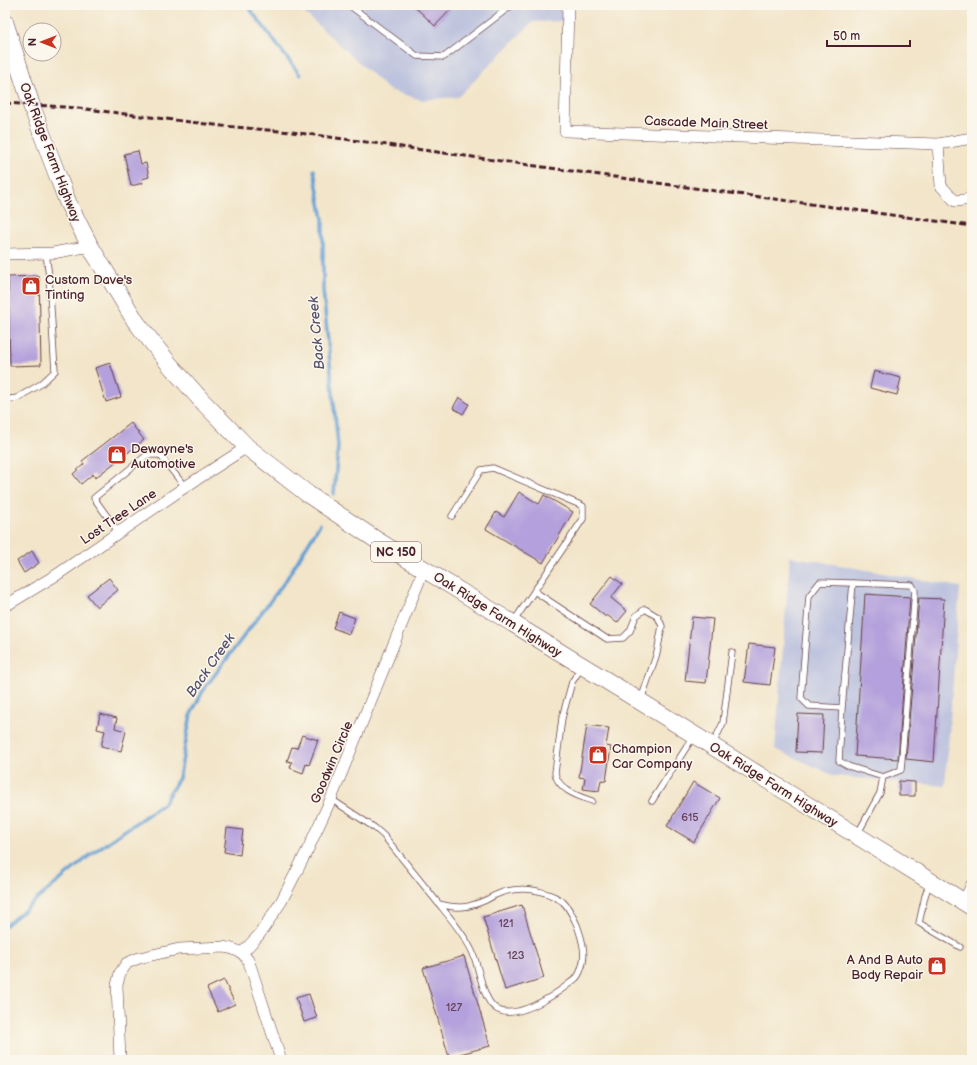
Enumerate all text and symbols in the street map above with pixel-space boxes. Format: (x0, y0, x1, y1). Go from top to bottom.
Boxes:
north arrow (22, 22, 62, 62)
scale bar (827, 22, 910, 48)
text: 50 m (833, 29, 860, 44)
text: N (26, 38, 39, 46)
street label: Oak Ridge Farm Highway (16, 80, 84, 224)
street label: Cascade Main Street (644, 113, 768, 133)
place label: Custom Dave's Tinting (45, 272, 133, 303)
shop icon: Custom Dave's Tinting (20, 275, 42, 297)
water label: Back Creek (305, 294, 328, 370)
place label: Dewayne's Automotive (131, 441, 196, 472)
shop icon: Dewayne's Automotive (106, 444, 128, 466)
street label: Lost Tree Lane (78, 485, 160, 548)
road number: NC 150 (371, 542, 421, 562)
street label: Oak Ridge Farm Highway (430, 569, 565, 661)
water label: Back Creek (182, 629, 239, 700)
street label: Goodwin Circle (307, 718, 357, 806)
street label: Oak Ridge Farm Highway (706, 739, 841, 831)
place label: Champion Car Company (612, 741, 692, 772)
shop icon: Champion Car Company (587, 744, 609, 766)
house number: 615 (681, 811, 699, 824)
house number: 121 (499, 917, 513, 930)
house number: 123 (507, 949, 525, 962)
place label: A And B Auto Body Repair (847, 952, 923, 983)
shop icon: A And B Auto Body Repair (926, 955, 948, 977)
house number: 127 (446, 1001, 463, 1014)

